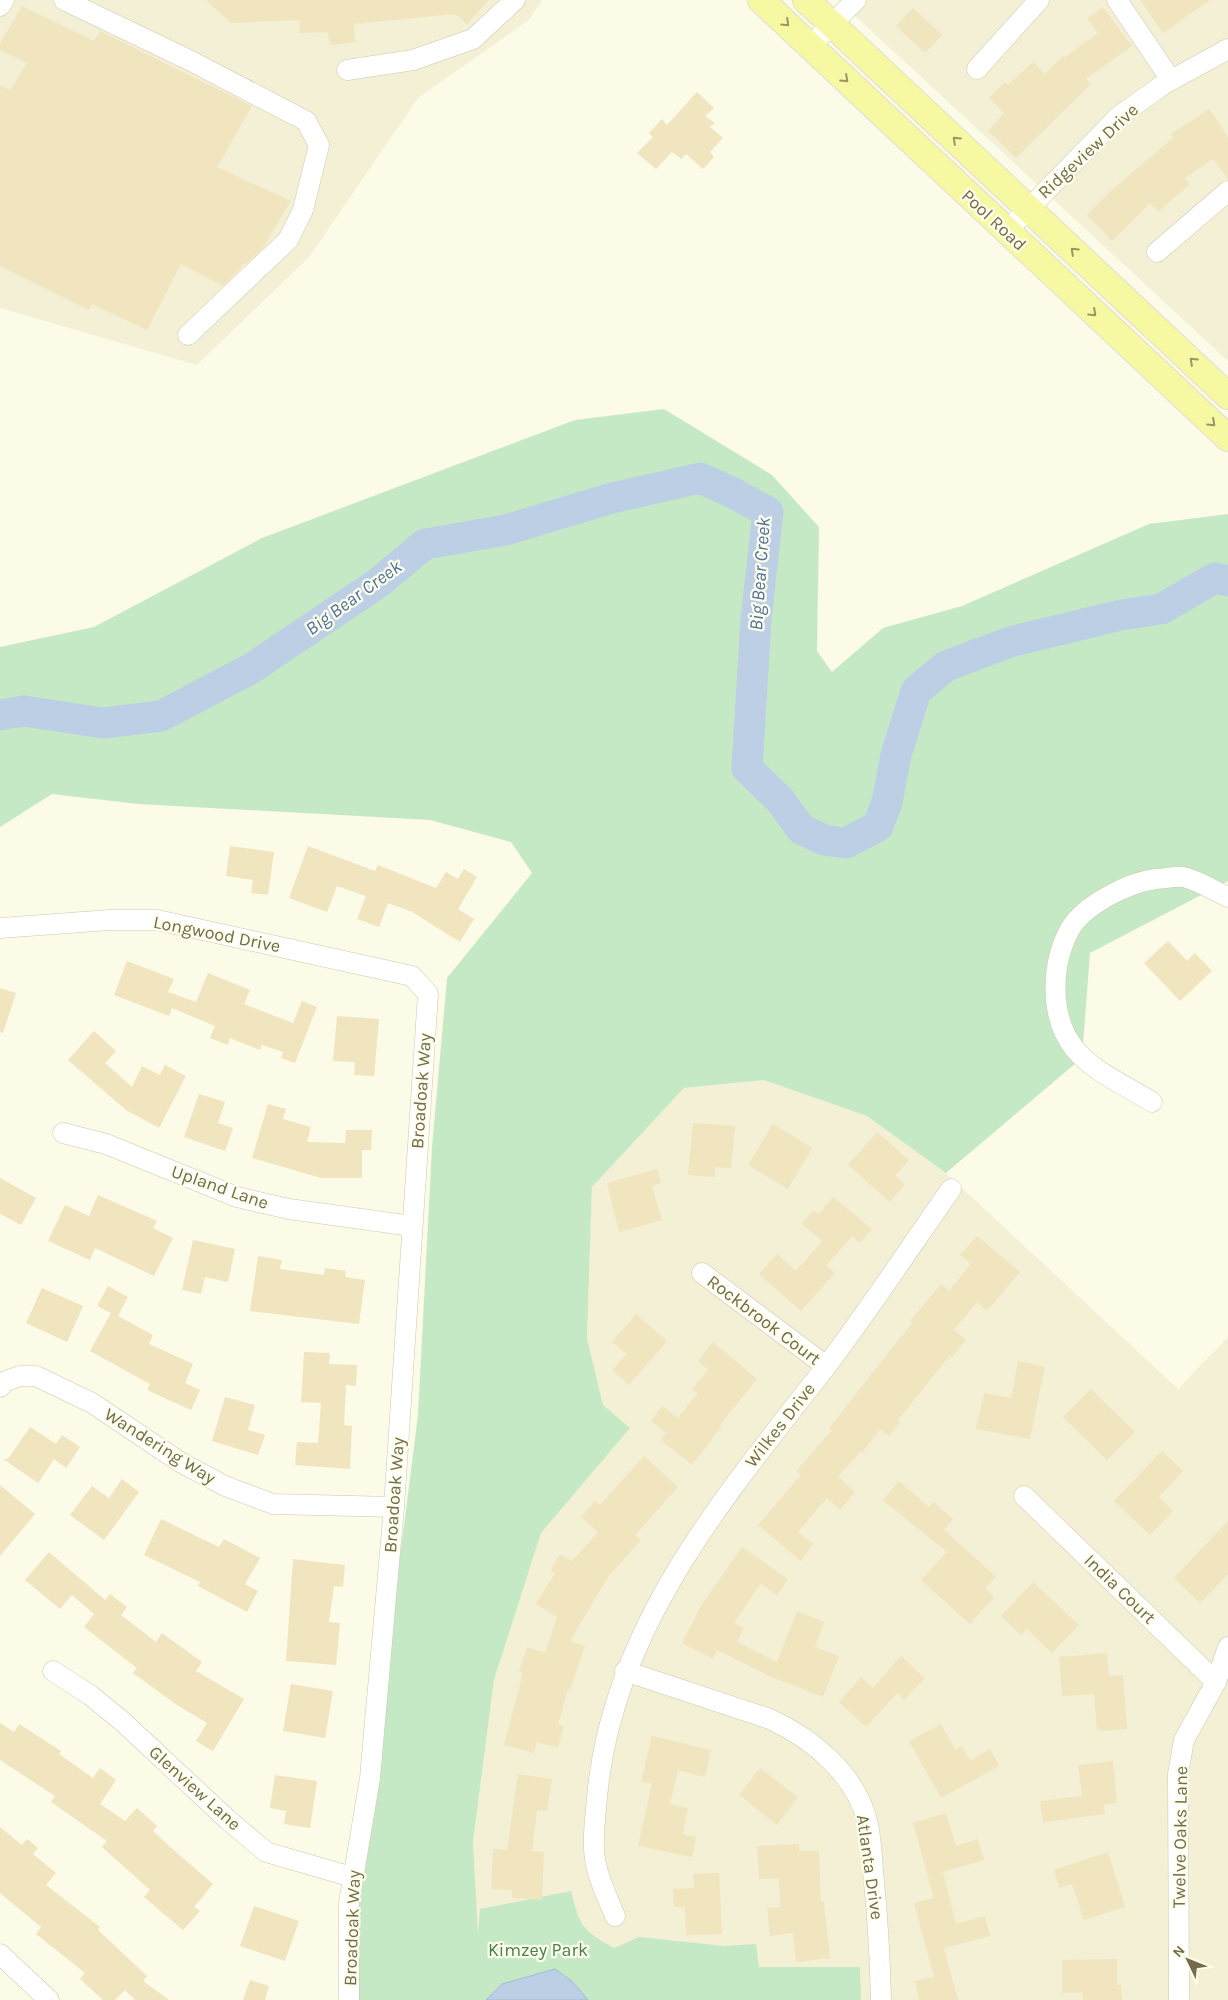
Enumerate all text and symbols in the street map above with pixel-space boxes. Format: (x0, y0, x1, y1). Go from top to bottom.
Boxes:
one-way arrow (780, 17, 789, 26)
one-way arrow (840, 73, 849, 82)
street label: Ridgeview Drive (1033, 99, 1143, 203)
one-way arrow (952, 137, 961, 146)
street label: Pool Road (957, 185, 1031, 255)
one-way arrow (1071, 248, 1080, 257)
one-way arrow (1088, 307, 1097, 316)
one-way arrow (1190, 358, 1199, 367)
one-way arrow (1207, 417, 1216, 426)
water label: Big Bear Creek (745, 516, 775, 631)
water label: Big Bear Creek (301, 555, 406, 640)
street label: Longwood Drive (152, 911, 282, 957)
street label: Broadoak Way (406, 1032, 436, 1150)
street label: Upland Lane (168, 1160, 272, 1214)
street label: Rockbrook Court (703, 1270, 825, 1370)
street label: Wilkes Drive (740, 1378, 820, 1472)
street label: Wandering Way (100, 1403, 220, 1489)
street label: Broadoak Way (379, 1436, 409, 1554)
street label: India Court (1080, 1549, 1161, 1629)
street label: Glenview Lane (144, 1741, 246, 1835)
street label: Twelve Oaks Lane (1168, 1766, 1192, 1908)
street label: Atlanta Drive (852, 1813, 888, 1921)
street label: Broadoak Way (339, 1869, 365, 1986)
north arrow (1163, 1935, 1213, 1985)
park label: Kimzey Park (488, 1939, 588, 1961)
text: N (1169, 1942, 1189, 1961)

